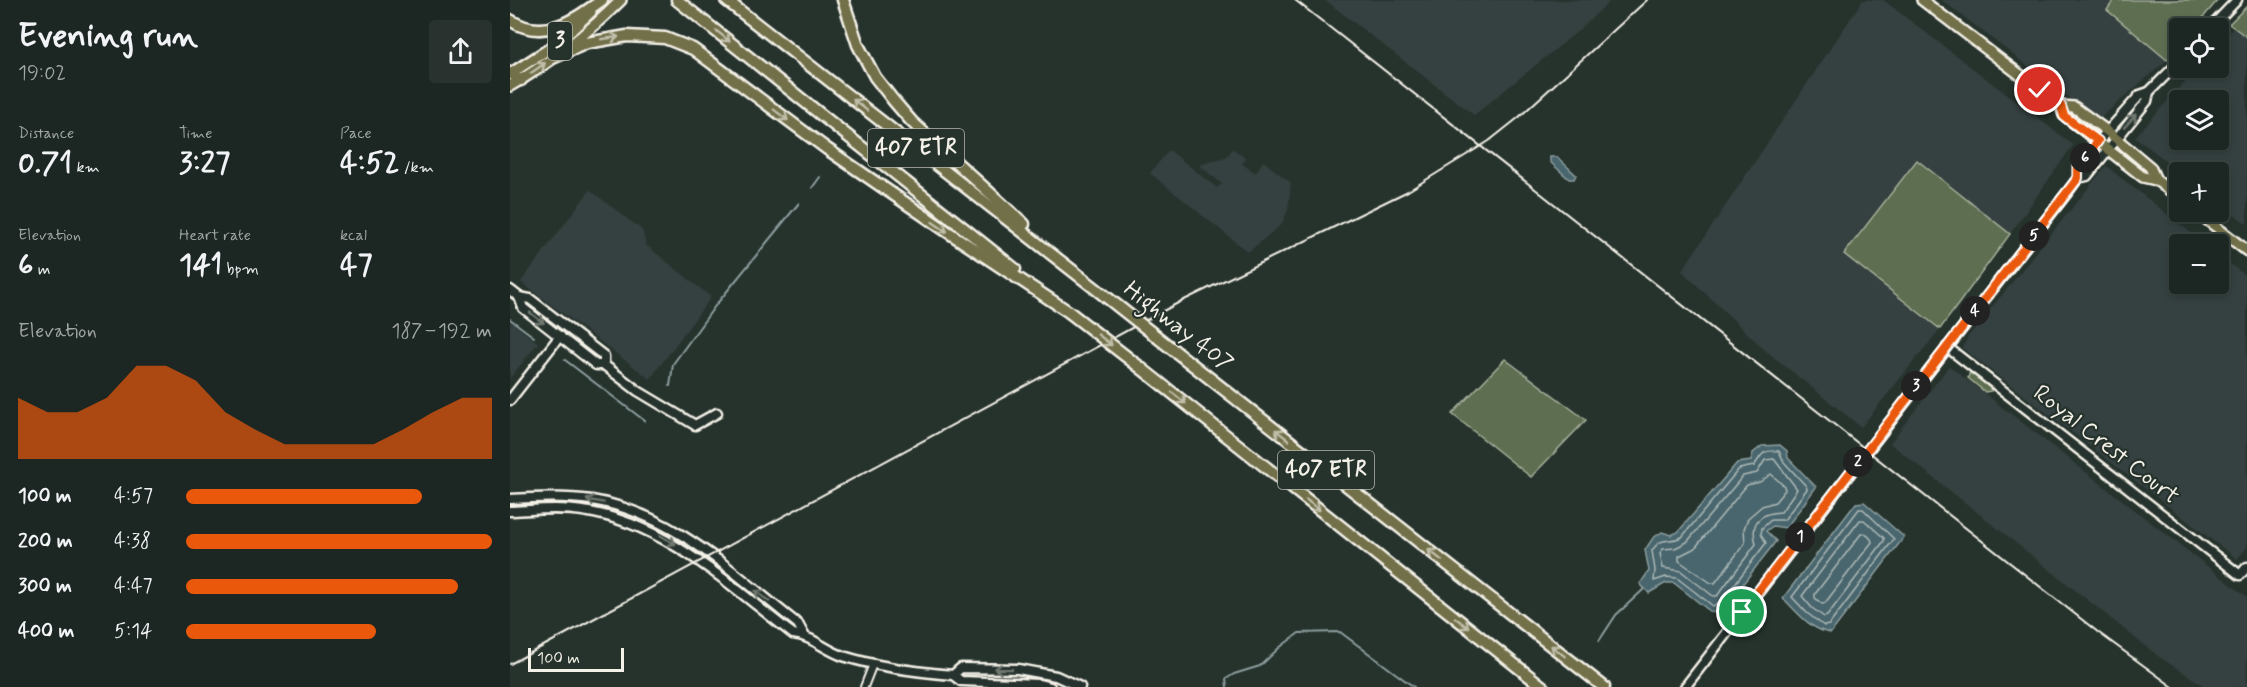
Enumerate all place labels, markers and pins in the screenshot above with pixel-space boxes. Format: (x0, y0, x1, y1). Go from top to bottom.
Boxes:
pin (2014, 64, 2065, 115)
pin: 6 (2070, 143, 2100, 173)
pin: 5 (2019, 221, 2049, 251)
pin: 4 (1960, 296, 1990, 326)
pin: 3 (1901, 371, 1931, 401)
pin: 2 (1843, 447, 1873, 477)
pin: 1 (1785, 522, 1815, 552)
pin (1716, 586, 1767, 637)

